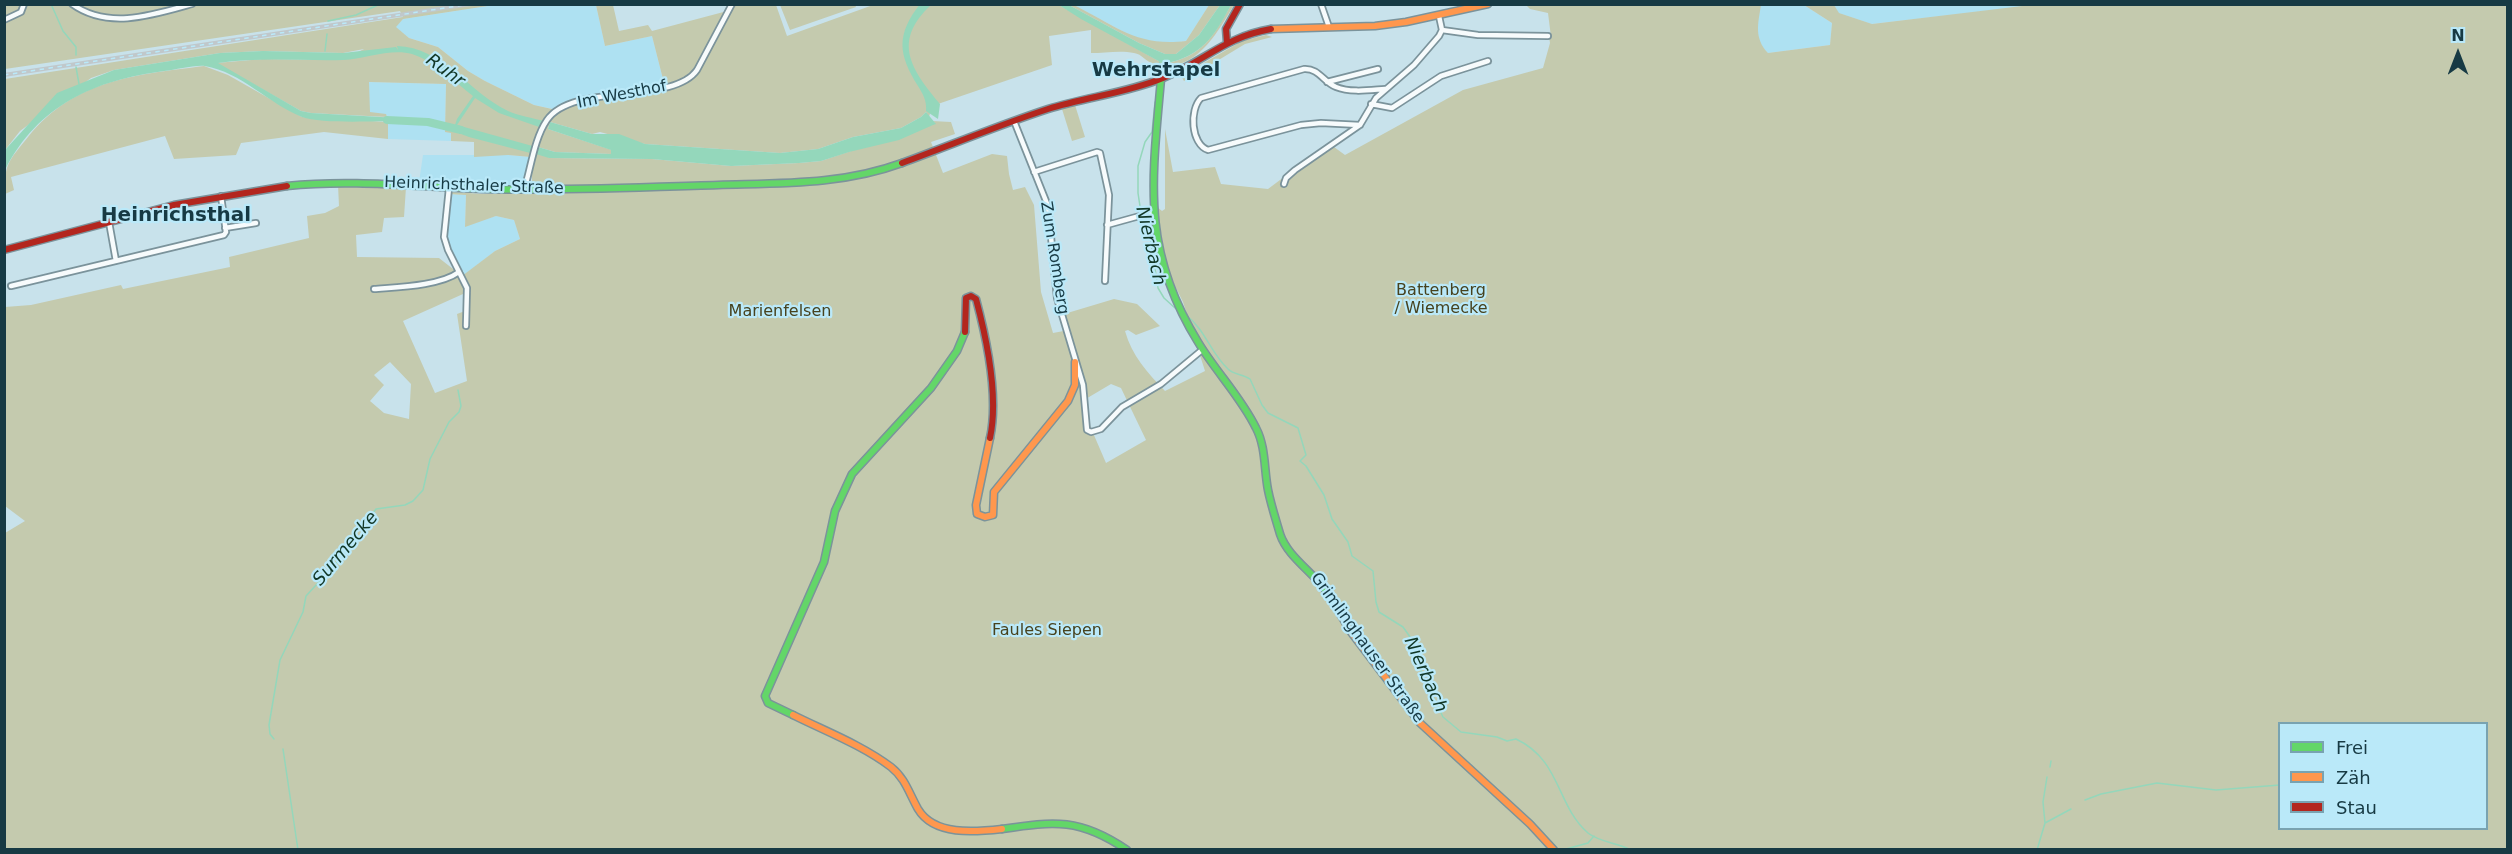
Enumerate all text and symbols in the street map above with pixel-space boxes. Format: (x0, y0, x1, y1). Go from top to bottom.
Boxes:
north arrow (2428, 24, 2488, 84)
text: N (2451, 26, 2465, 45)
water label: Ruhr (421, 50, 469, 92)
district label: Wehrstapel (1092, 59, 1220, 83)
street label: Im Westhof (576, 77, 668, 113)
street label: Heinrichsthaler Straße (384, 173, 564, 199)
street label: Zum Romberg (1036, 200, 1072, 316)
district label: Heinrichsthal (101, 204, 251, 228)
water label: Nierbach (1130, 204, 1170, 288)
park label: Battenberg / Wiemecke (1394, 281, 1488, 319)
park label: Marienfelsen (729, 302, 831, 322)
water label: Surmecke (309, 507, 383, 591)
street label: Grimlinghauser Straße (1306, 569, 1428, 727)
park label: Faules Siepen (992, 621, 1102, 641)
water label: Nierbach (1399, 634, 1451, 716)
legend (2278, 722, 2488, 830)
text: Frei (2336, 737, 2368, 758)
text: Zäh (2336, 767, 2371, 788)
text: Stau (2336, 797, 2377, 818)

